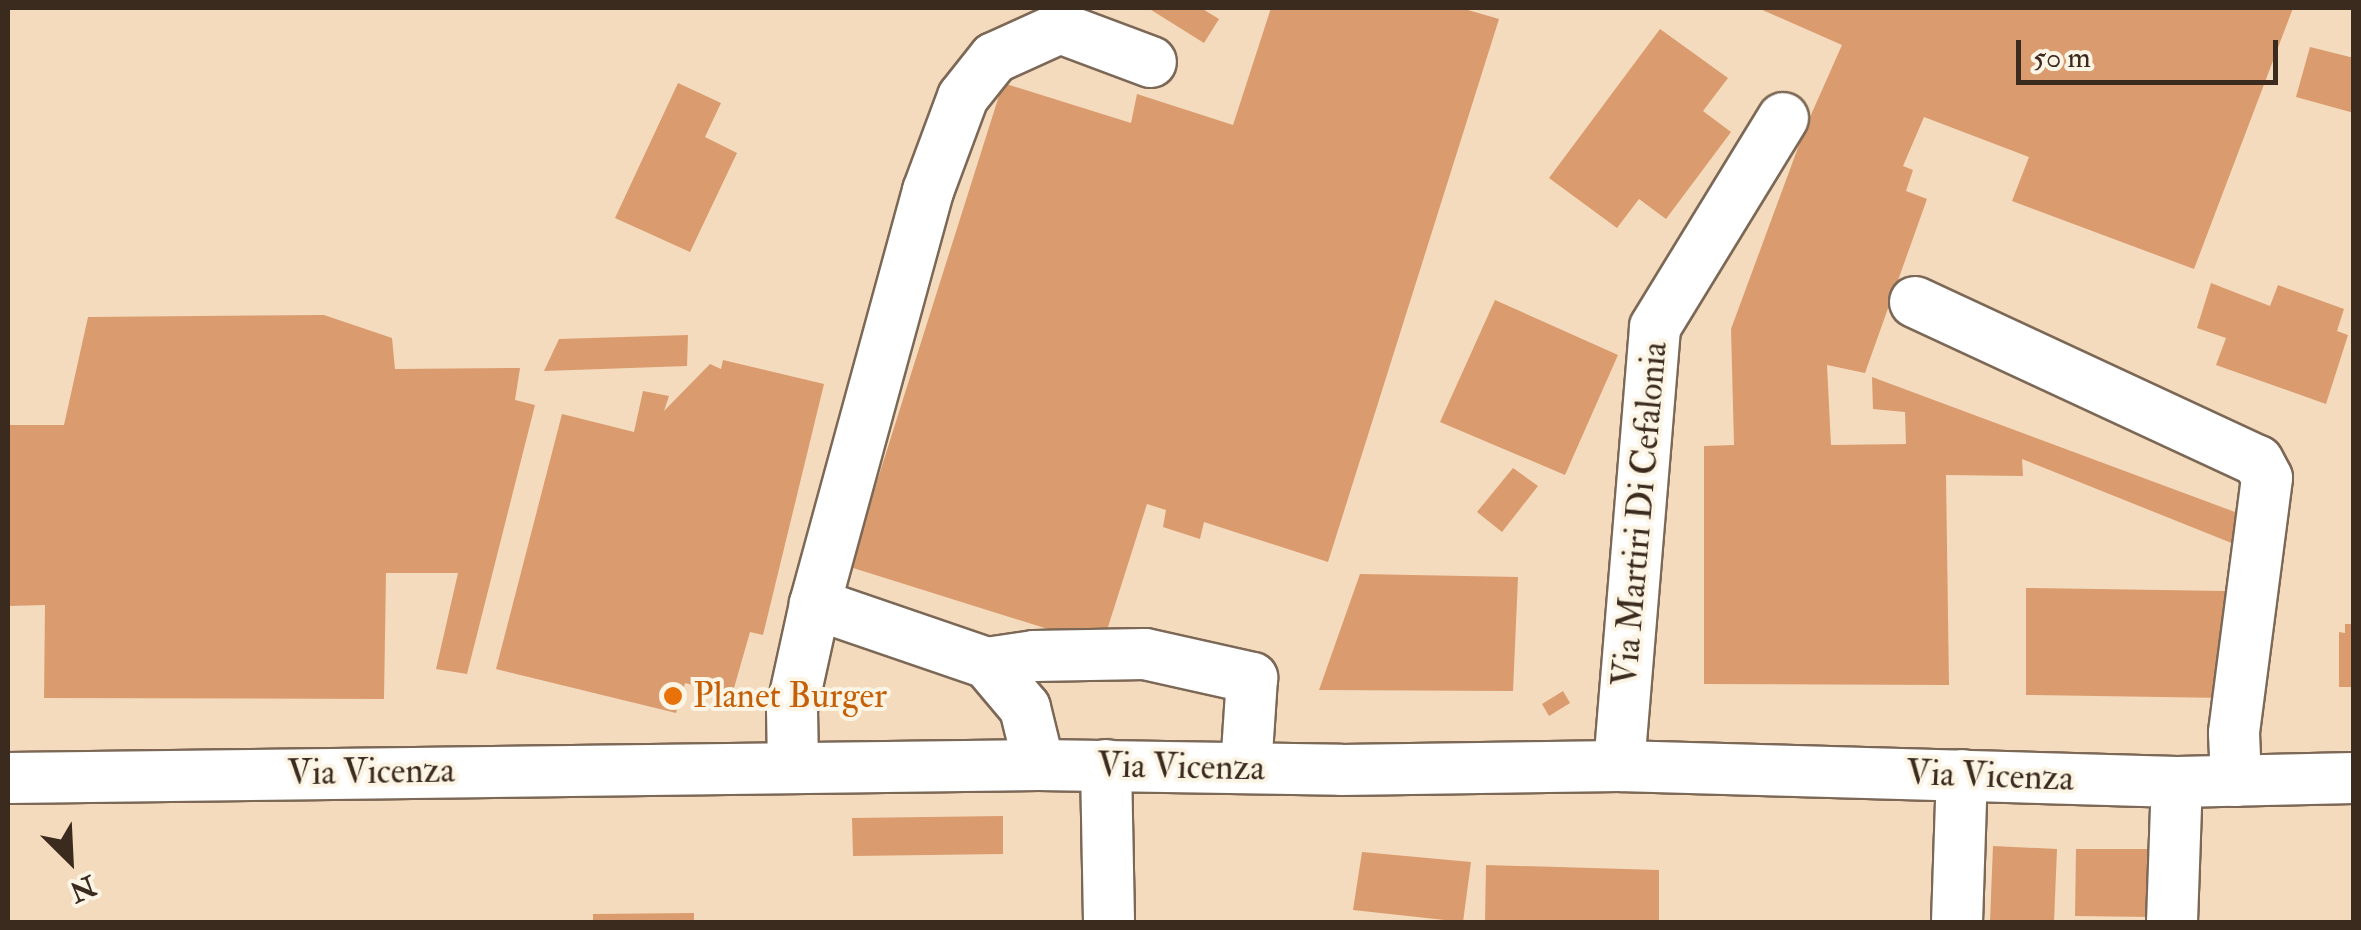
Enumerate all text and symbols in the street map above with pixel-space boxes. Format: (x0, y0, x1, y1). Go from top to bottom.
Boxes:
scale bar (2021, 20, 2284, 82)
text: 50 m (2033, 39, 2091, 76)
street label: Via Martiri Di Cefalonia (1604, 340, 1676, 688)
place label: Planet Burger (693, 675, 887, 717)
marker: Planet Burger (662, 685, 684, 707)
street label: Via Vicenza (1097, 745, 1265, 789)
street label: Via Vicenza (287, 750, 455, 794)
street label: Via Vicenza (1906, 752, 2074, 800)
north arrow (20, 810, 120, 910)
text: N (64, 867, 101, 909)

